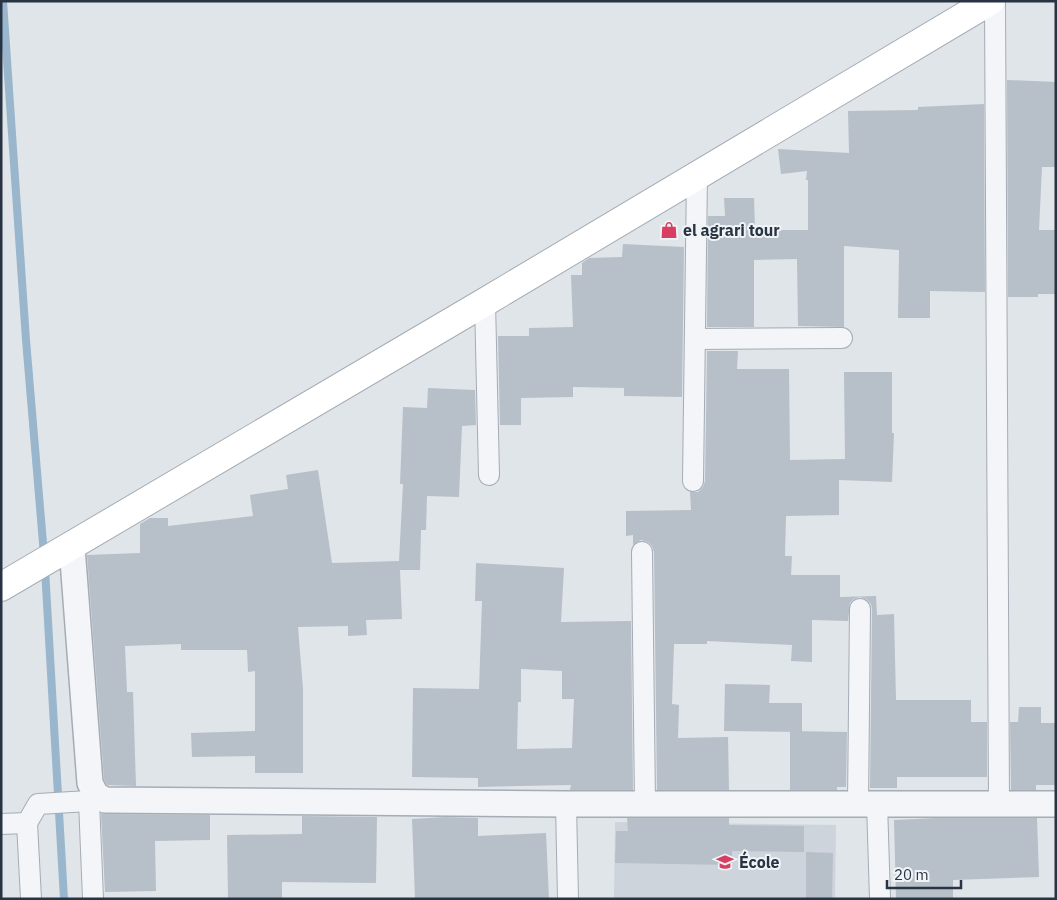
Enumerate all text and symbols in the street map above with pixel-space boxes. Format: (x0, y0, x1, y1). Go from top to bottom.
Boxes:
shop icon: el agrari tour (659, 220, 679, 240)
place label: el agrari tour (683, 220, 780, 240)
place label: École (739, 851, 780, 872)
school or university icon: École (715, 852, 735, 872)
scale bar (887, 858, 961, 890)
text: 20 m (894, 865, 929, 884)

